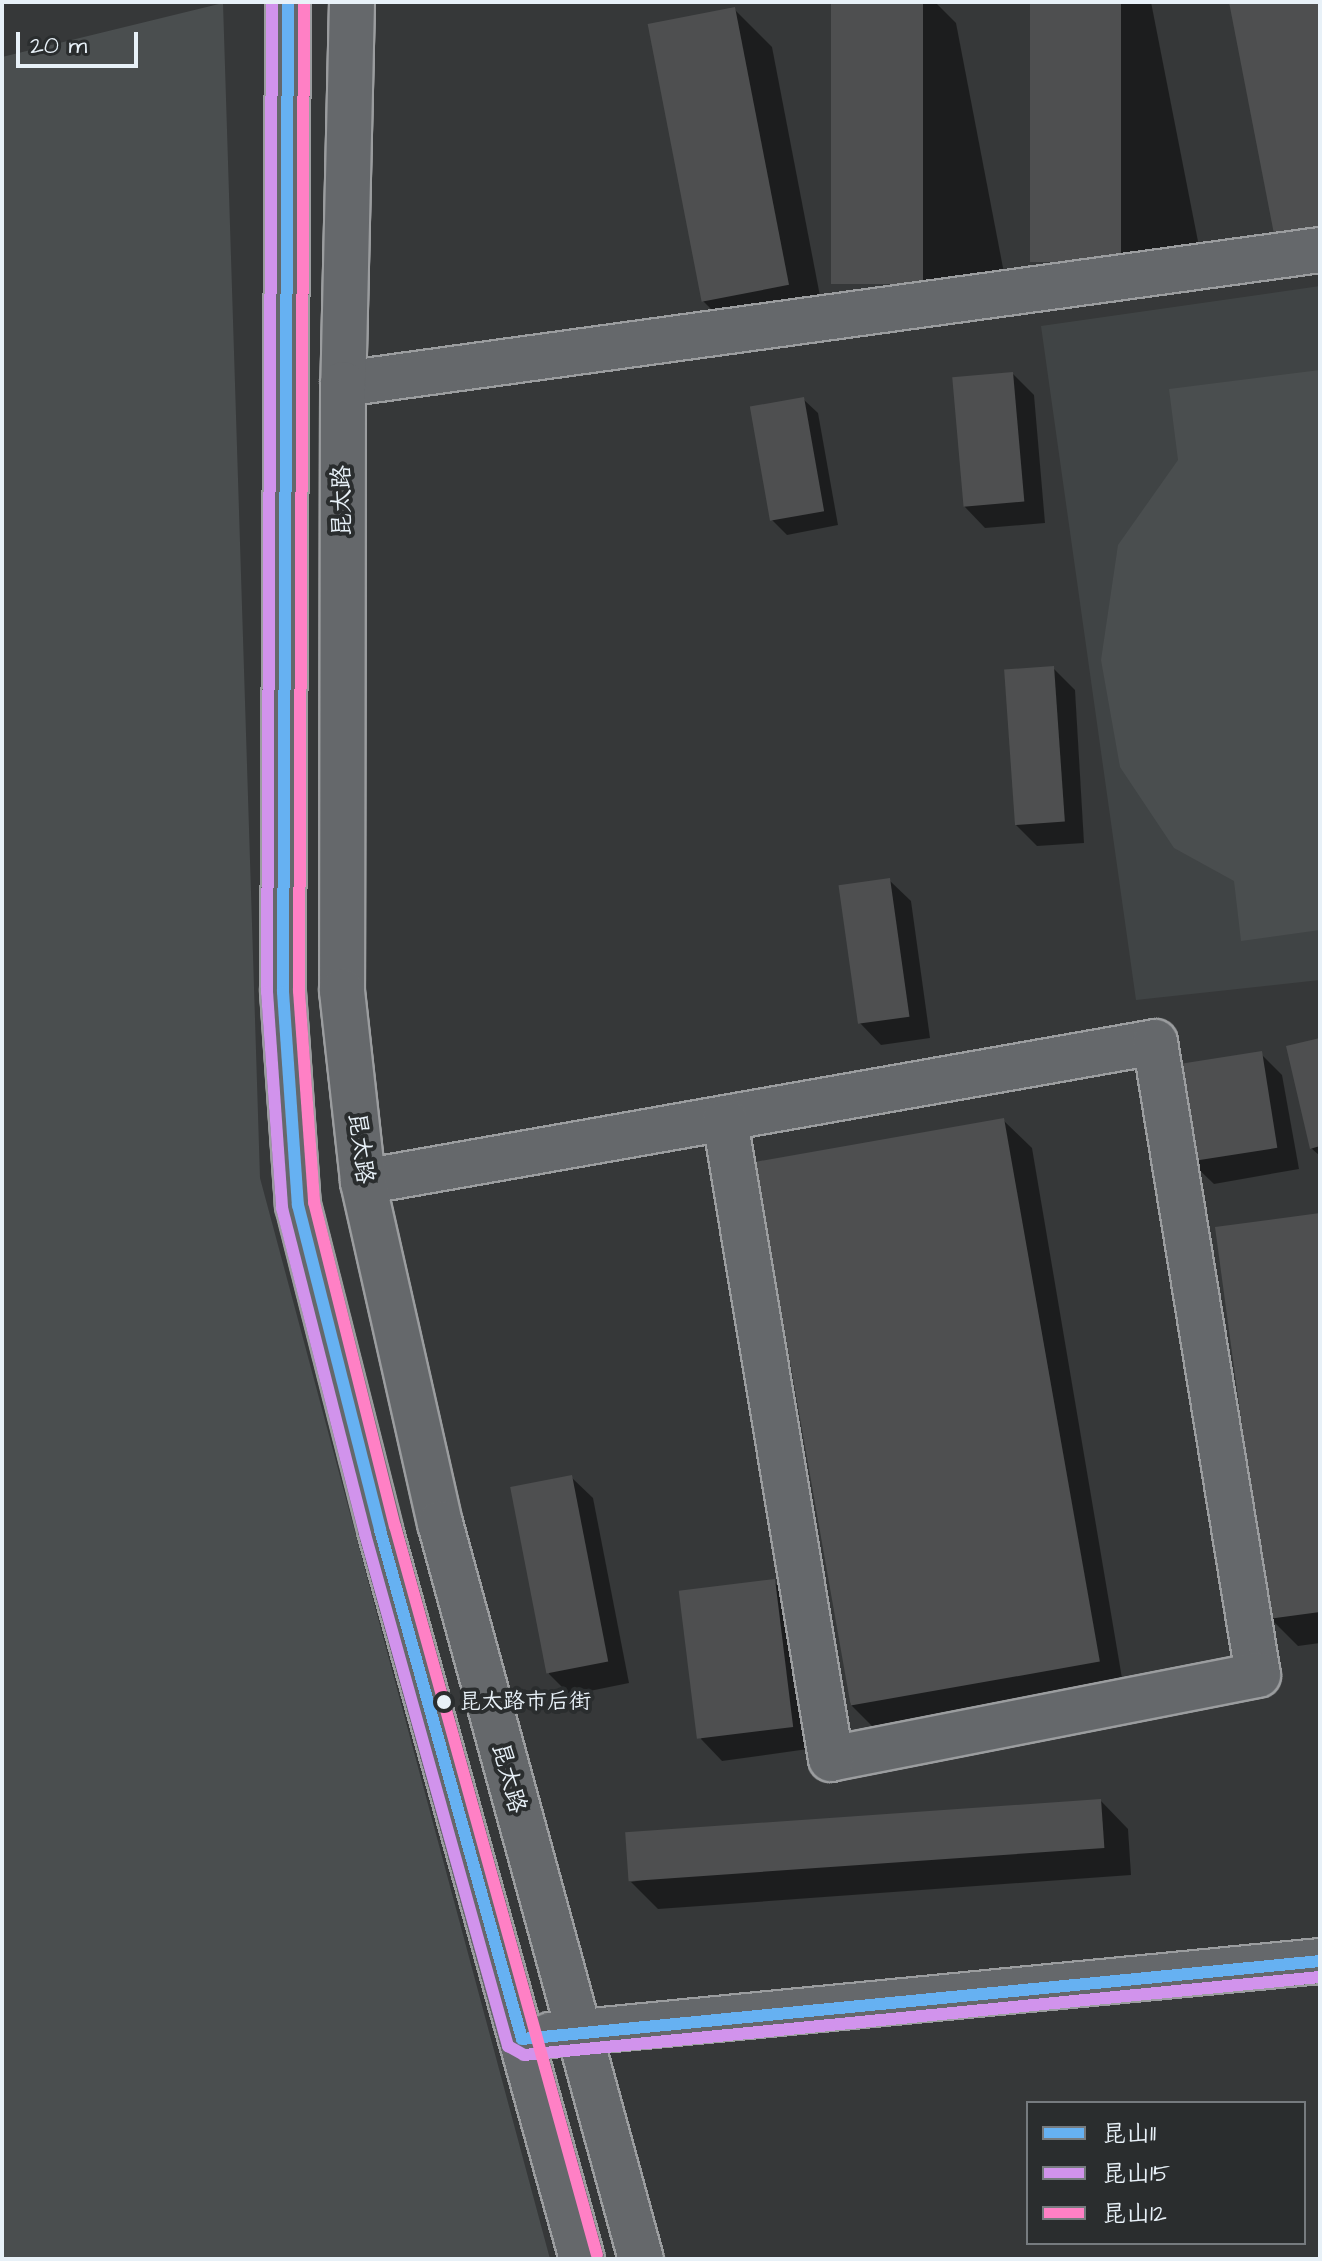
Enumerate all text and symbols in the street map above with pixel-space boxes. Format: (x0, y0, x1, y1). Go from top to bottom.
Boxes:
scale bar (20, 16, 142, 66)
text: 20 m (30, 29, 87, 63)
street label: 昆太路 (329, 465, 357, 537)
street label: 昆太路 (341, 1111, 379, 1185)
place label: 昆太路市后街 (459, 1689, 591, 1715)
marker: 昆太路市后街 (436, 1694, 452, 1710)
street label: 昆太路 (485, 1739, 531, 1817)
legend (1026, 2101, 1306, 2245)
text: 昆山11 (1102, 2117, 1156, 2151)
text: 昆山15 (1102, 2157, 1170, 2191)
text: 昆山12 (1102, 2197, 1167, 2231)

